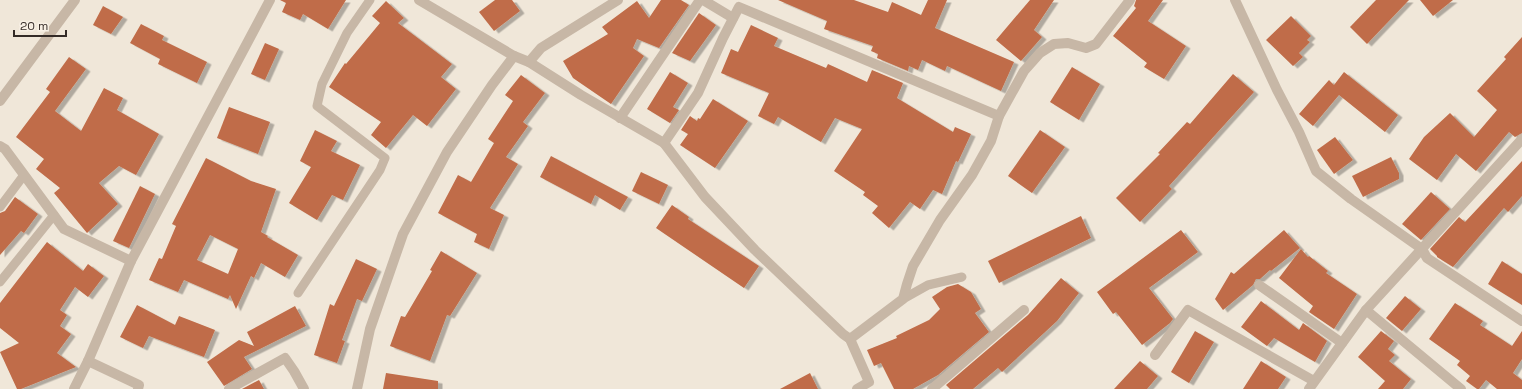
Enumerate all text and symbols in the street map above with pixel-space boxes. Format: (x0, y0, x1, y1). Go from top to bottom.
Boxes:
scale bar (14, 12, 66, 38)
text: 20 m (20, 18, 48, 34)

